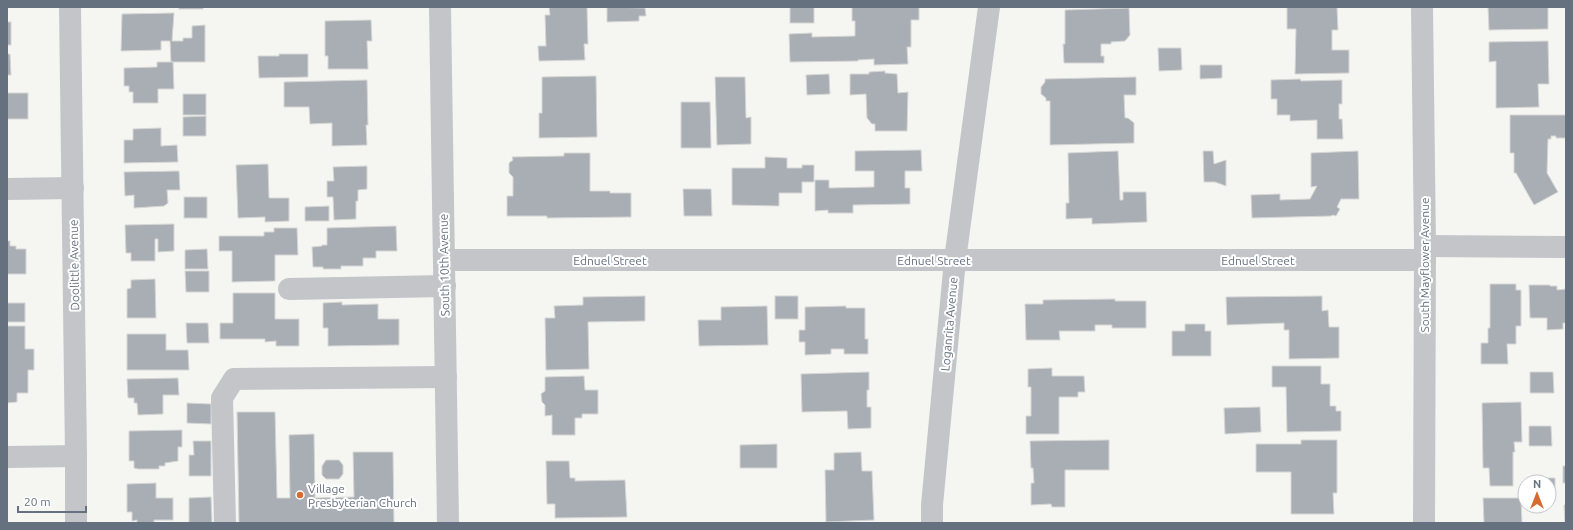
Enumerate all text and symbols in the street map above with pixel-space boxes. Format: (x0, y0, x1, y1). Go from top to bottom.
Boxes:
street label: South Mayflower Avenue (1418, 197, 1431, 333)
street label: South 10th Avenue (437, 214, 451, 316)
street label: Doolittle Avenue (67, 219, 81, 311)
street label: Ednuel Street (573, 254, 647, 267)
street label: Ednuel Street (897, 254, 971, 267)
street label: Ednuel Street (1221, 254, 1295, 267)
street label: Loganrita Avenue (938, 276, 960, 372)
north arrow (1517, 474, 1557, 514)
text: N (1533, 478, 1541, 490)
place label: Village Presbyterian Church (308, 482, 417, 509)
scale bar (18, 488, 86, 514)
marker: Village Presbyterian Church (295, 490, 305, 500)
text: 20 m (24, 495, 51, 508)

